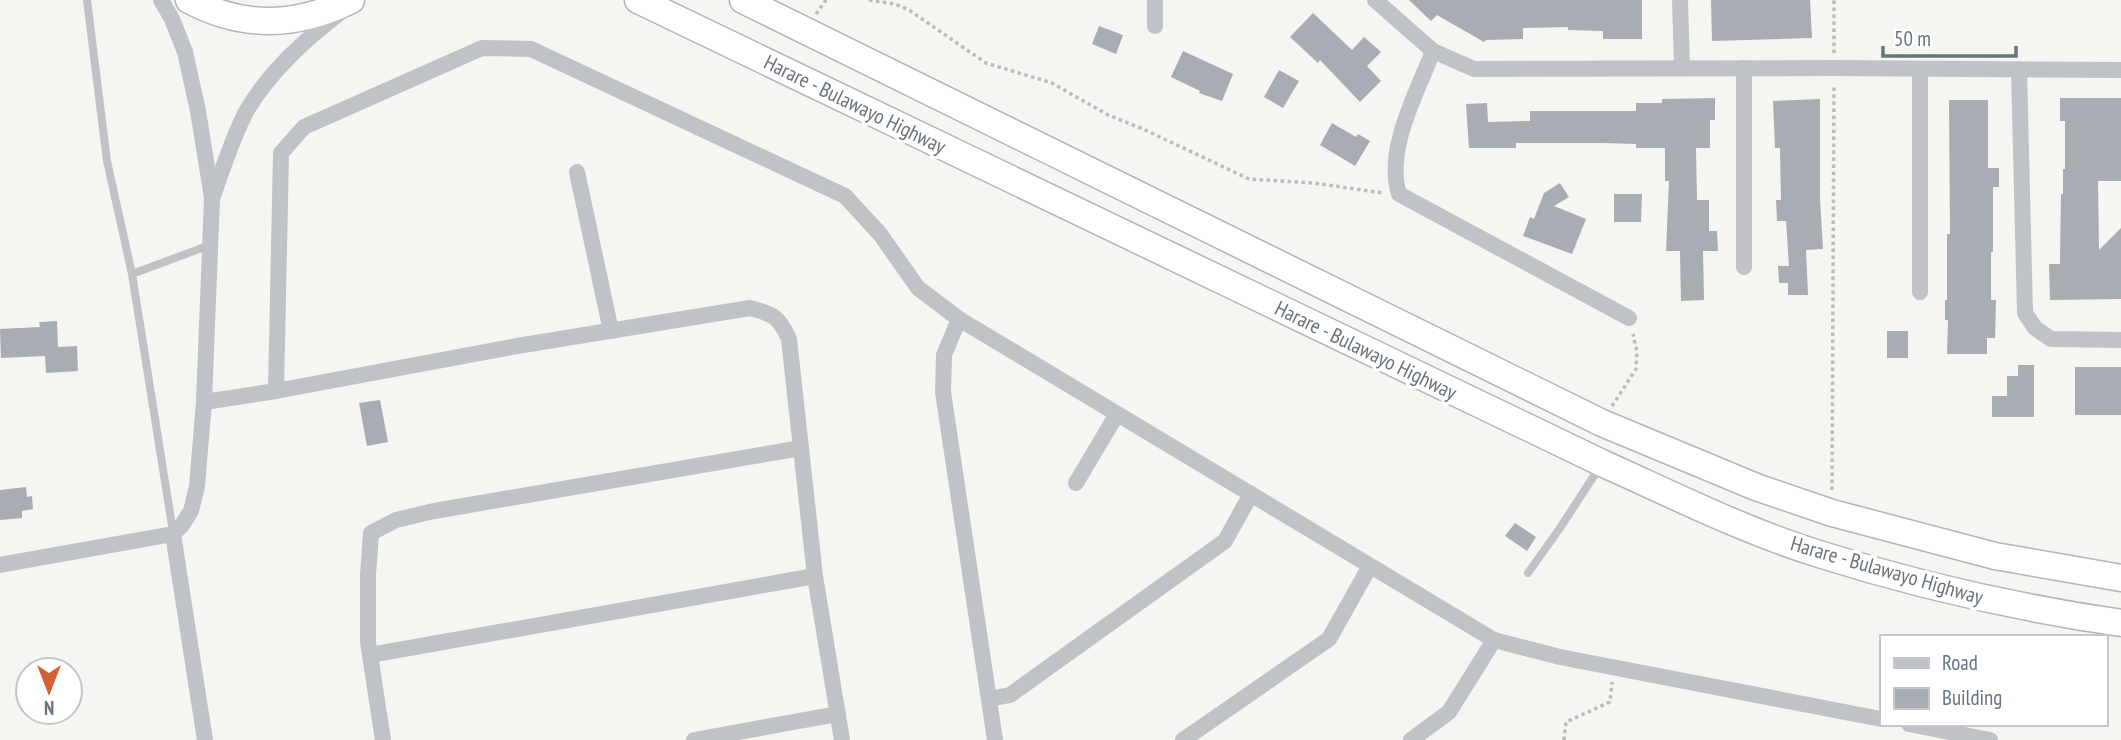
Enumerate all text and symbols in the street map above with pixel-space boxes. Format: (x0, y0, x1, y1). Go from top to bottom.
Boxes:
scale bar (1883, 14, 2016, 58)
text: 50 m (1894, 25, 1931, 52)
street label: Harare - Bulawayo Highway (760, 48, 950, 160)
street label: Harare - Bulawayo Highway (1271, 294, 1461, 406)
street label: Harare - Bulawayo Highway (1788, 530, 1986, 610)
legend (1880, 635, 2107, 726)
text: Road (1942, 649, 1978, 676)
north arrow (14, 656, 84, 726)
text: Building (1942, 684, 2002, 711)
text: N (44, 696, 54, 720)

